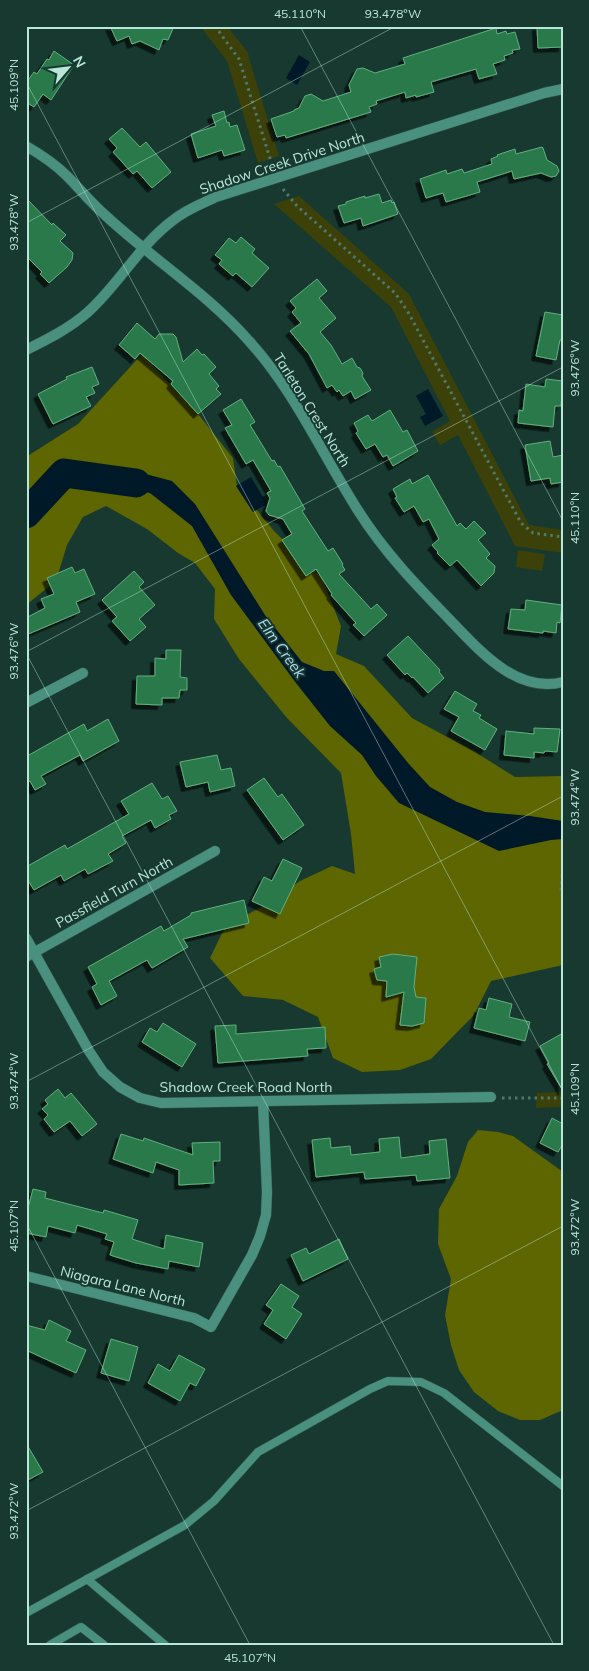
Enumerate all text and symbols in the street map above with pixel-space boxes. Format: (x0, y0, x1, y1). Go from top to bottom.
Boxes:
text: 45.110°N (274, 6, 326, 21)
text: 93.478°W (365, 6, 421, 21)
north arrow (42, 42, 92, 92)
text: N (69, 53, 90, 71)
text: 45.109°N (6, 59, 21, 111)
street label: Shadow Creek Drive North (197, 128, 367, 198)
text: 93.478°W (6, 194, 21, 250)
text: 93.476°W (567, 340, 582, 396)
street label: Tarleton Crest North (270, 350, 354, 470)
text: 45.110°N (567, 492, 582, 544)
water label: Elm Creek (254, 614, 311, 683)
text: 93.476°W (6, 623, 21, 679)
text: 93.474°W (567, 769, 582, 825)
street label: Passfield Turn North (52, 852, 176, 932)
text: 93.474°W (6, 1053, 21, 1109)
text: 45.109°N (567, 1063, 582, 1115)
street label: Shadow Creek Road North (159, 1078, 333, 1096)
text: 93.472°W (567, 1199, 582, 1255)
text: 45.107°N (6, 1200, 21, 1252)
street label: Niagara Lane North (58, 1262, 188, 1310)
text: 93.472°W (6, 1483, 21, 1539)
text: 45.107°N (224, 1650, 276, 1665)

